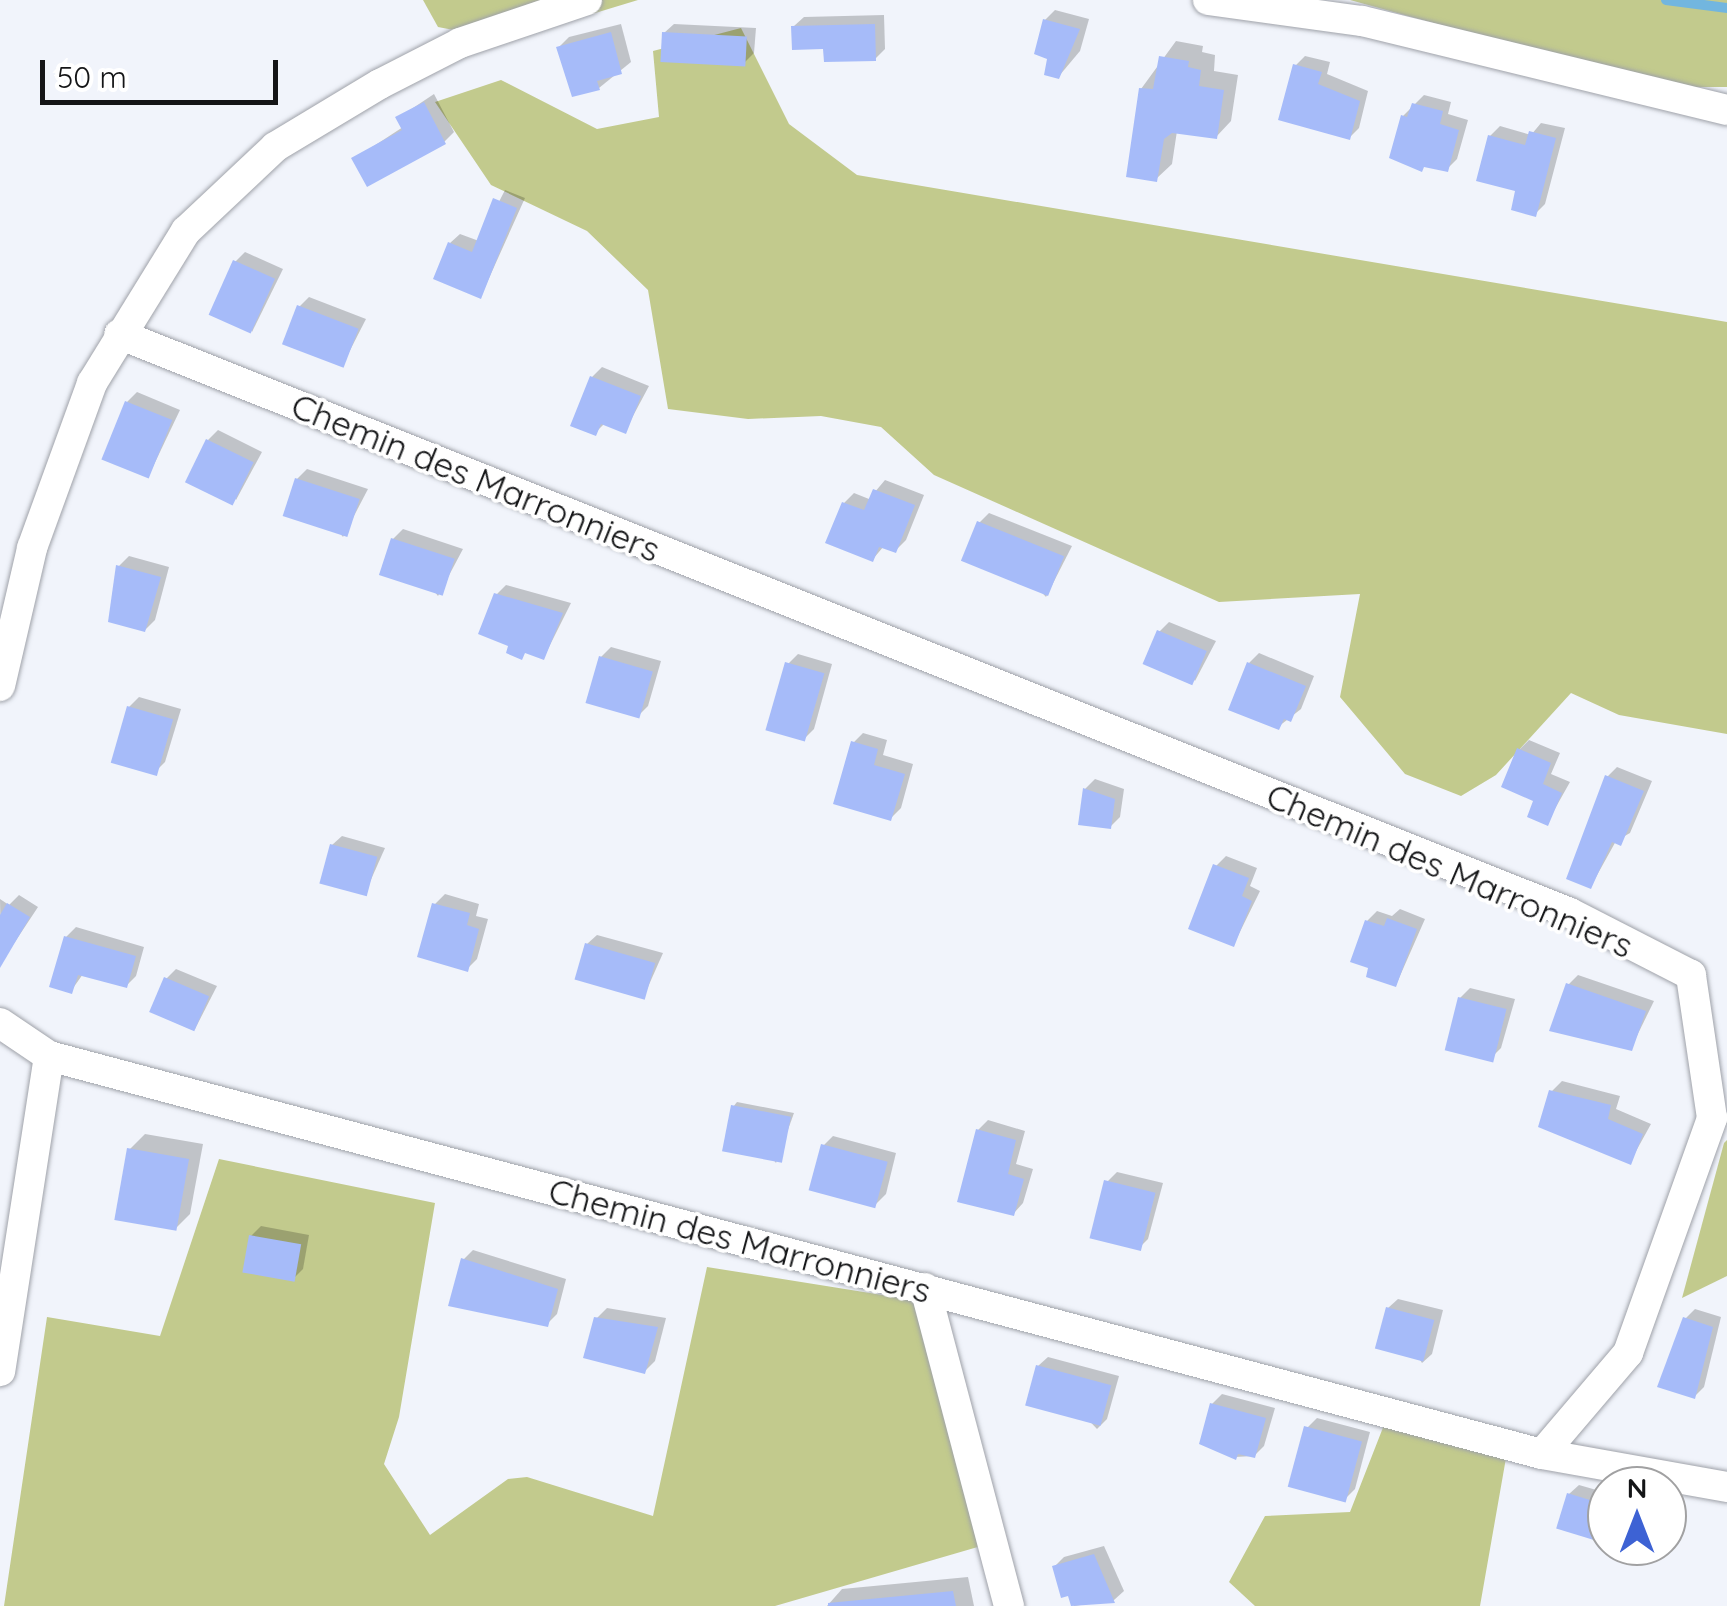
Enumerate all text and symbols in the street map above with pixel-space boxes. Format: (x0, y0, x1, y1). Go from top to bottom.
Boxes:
scale bar (45, 40, 282, 102)
text: 50 m (57, 58, 127, 96)
street label: Chemin des Marronniers (286, 384, 666, 570)
street label: Chemin des Marronniers (1261, 774, 1639, 966)
street label: Chemin des Marronniers (544, 1169, 936, 1311)
north arrow (1587, 1466, 1687, 1566)
text: N (1627, 1470, 1647, 1505)

